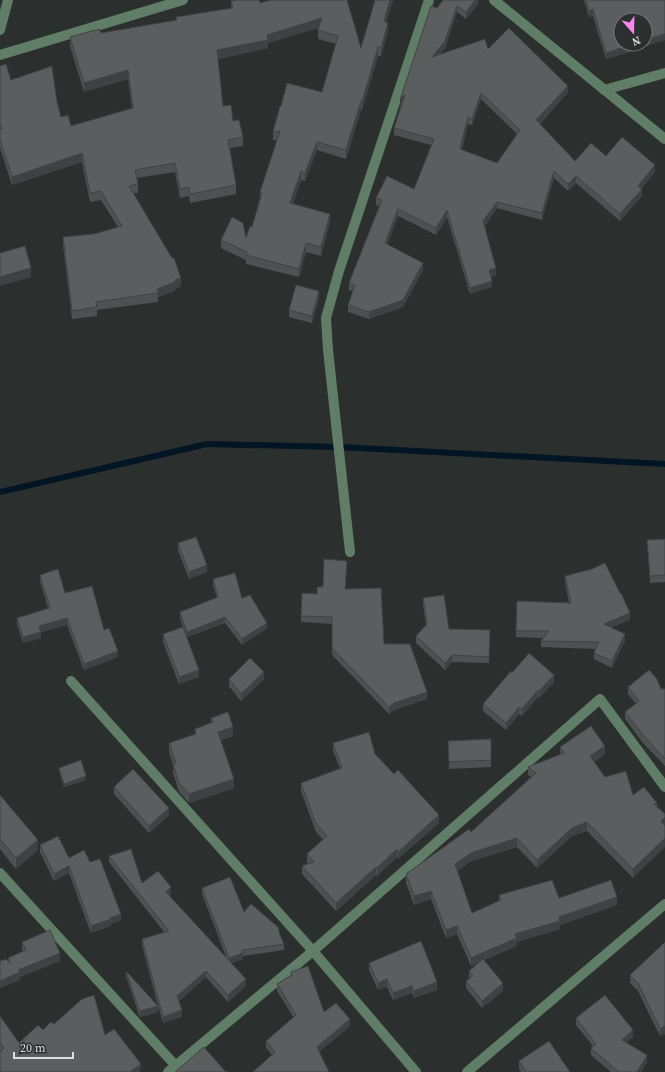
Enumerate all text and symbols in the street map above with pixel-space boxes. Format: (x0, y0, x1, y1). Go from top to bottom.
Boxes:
north arrow (613, 12, 653, 52)
text: N (630, 33, 643, 49)
scale bar (14, 1034, 73, 1060)
text: 20 m (20, 1040, 46, 1056)

